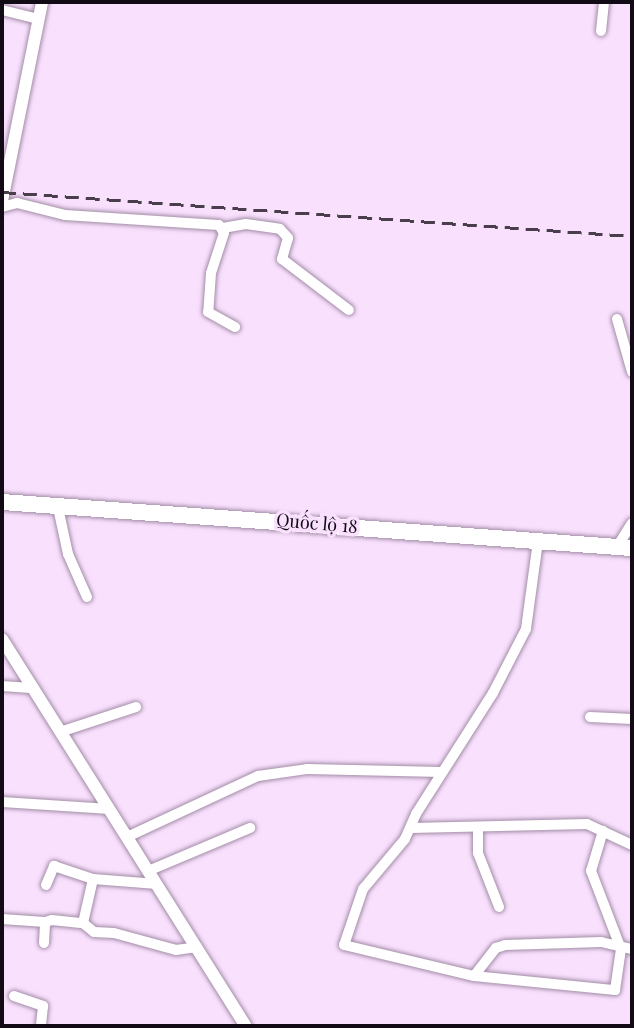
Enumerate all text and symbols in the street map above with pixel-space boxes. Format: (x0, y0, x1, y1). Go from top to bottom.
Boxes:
street label: Quốc lộ 18 (275, 509, 359, 537)

